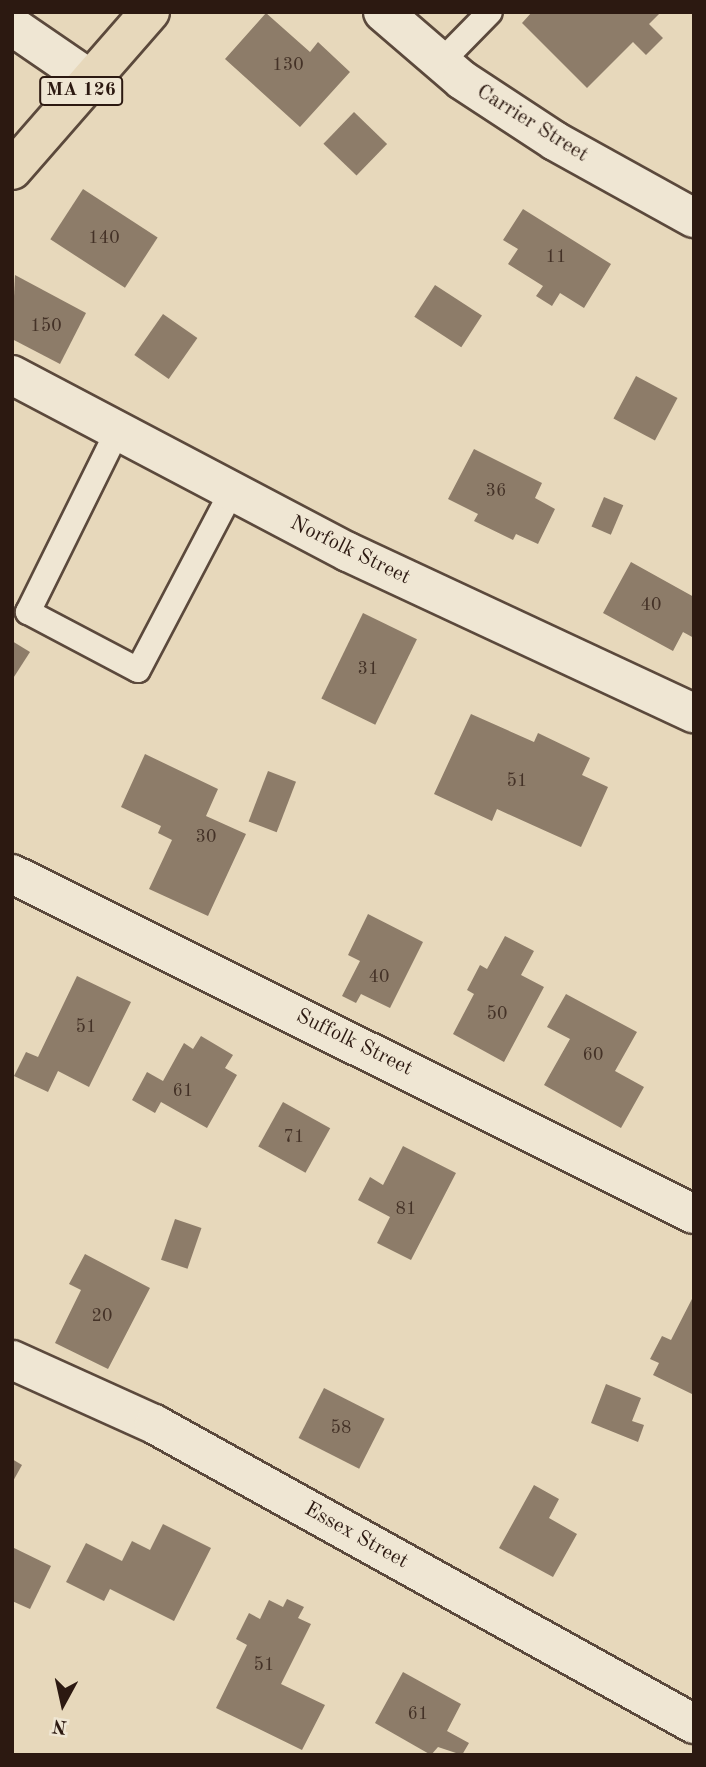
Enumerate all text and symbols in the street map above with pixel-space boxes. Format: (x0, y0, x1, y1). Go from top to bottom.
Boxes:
house number: 130 (272, 54, 304, 76)
road number: MA 126 (39, 76, 123, 106)
street label: Carrier Street (471, 80, 593, 168)
house number: 140 (88, 227, 120, 249)
house number: 11 (546, 246, 566, 268)
house number: 150 (30, 315, 62, 337)
house number: 36 (486, 480, 506, 502)
street label: Norfolk Street (286, 511, 414, 591)
house number: 40 (641, 594, 661, 616)
house number: 31 (358, 658, 378, 680)
house number: 51 (507, 770, 527, 792)
house number: 30 (196, 826, 216, 848)
house number: 40 (369, 966, 389, 988)
house number: 50 (487, 1003, 507, 1025)
street label: Suffolk Street (292, 1004, 416, 1082)
house number: 51 (76, 1016, 96, 1038)
house number: 60 (583, 1044, 603, 1066)
house number: 61 (173, 1080, 193, 1102)
house number: 71 (284, 1126, 304, 1148)
house number: 81 (396, 1198, 416, 1220)
house number: 20 (92, 1305, 112, 1327)
house number: 58 (331, 1417, 351, 1439)
street label: Essex Street (300, 1497, 412, 1575)
house number: 51 (254, 1654, 274, 1676)
north arrow (28, 1669, 98, 1739)
house number: 61 (408, 1703, 428, 1725)
text: N (51, 1715, 69, 1736)

